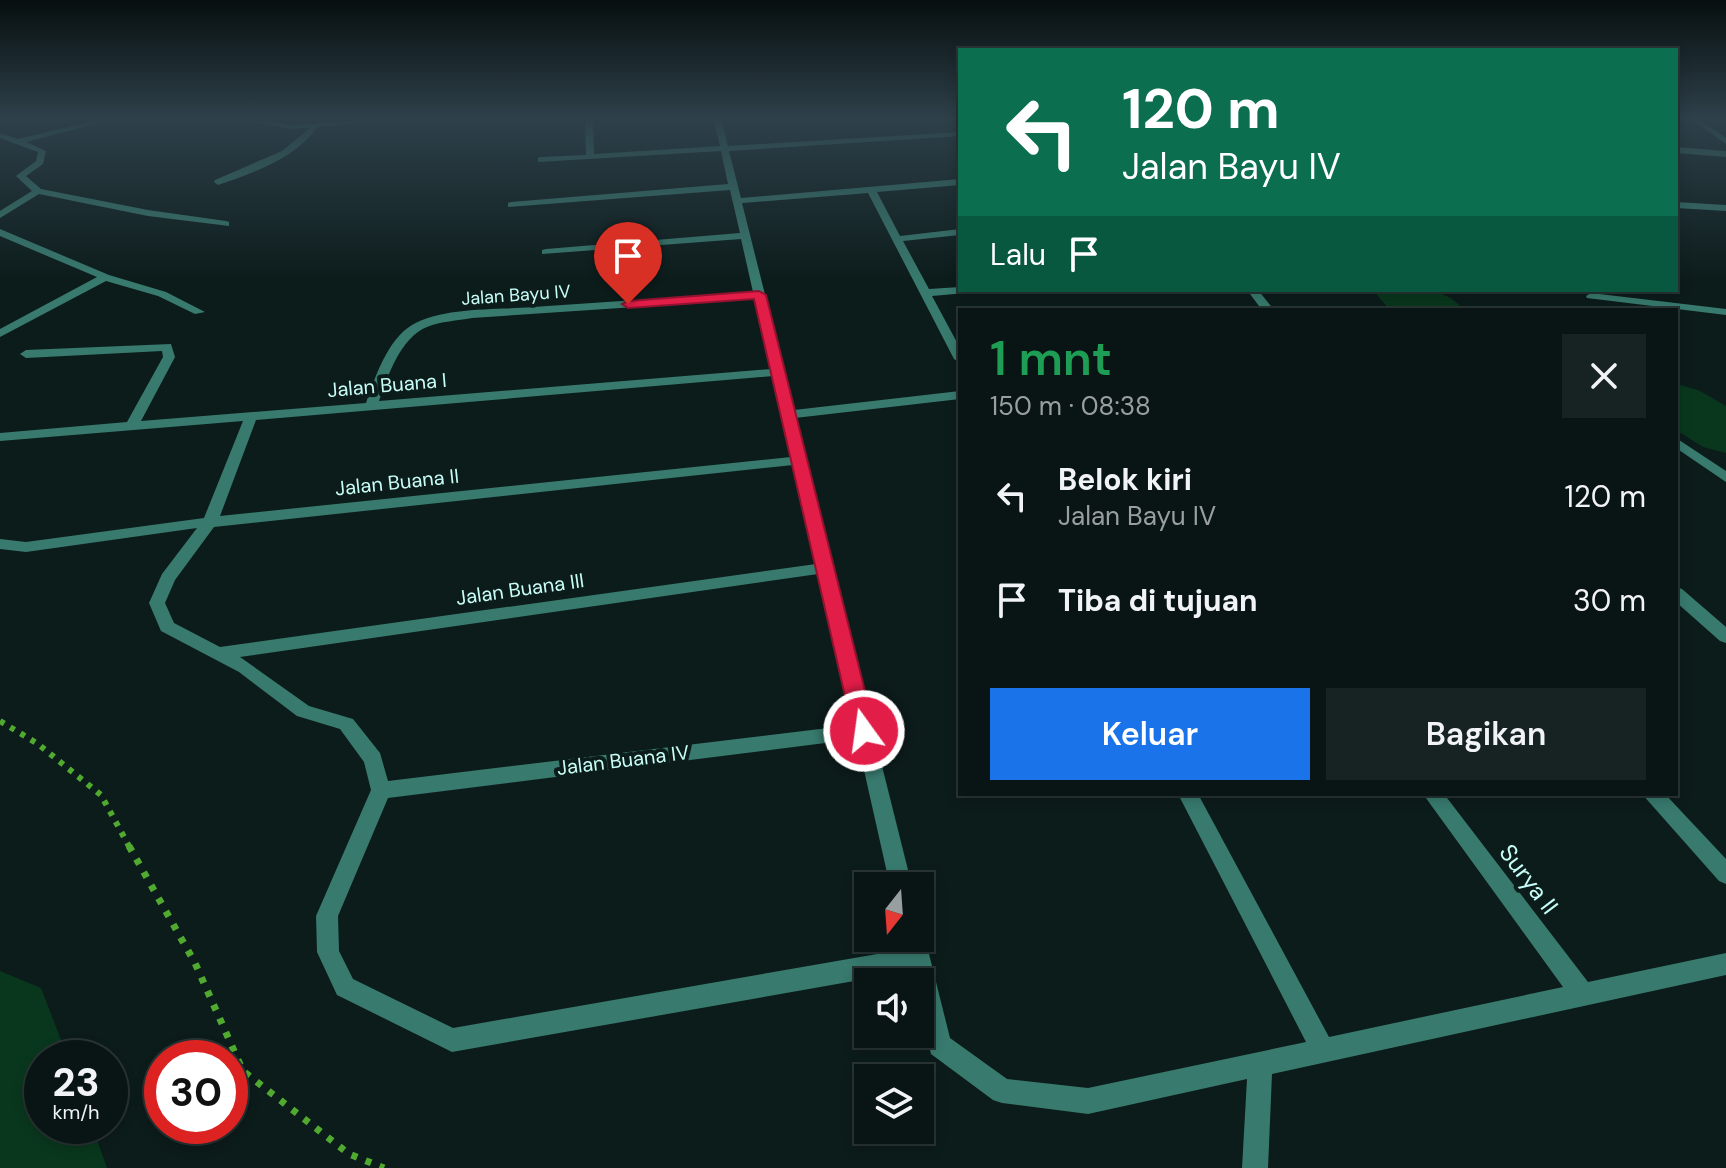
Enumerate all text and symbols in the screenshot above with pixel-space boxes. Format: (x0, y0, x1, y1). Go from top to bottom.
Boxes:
text: 120 m (1122, 72, 1280, 145)
icon: left (990, 80, 1094, 184)
text: Jalan Bayu IV (1122, 143, 1341, 190)
pin (594, 222, 662, 304)
icon: arrive (1062, 232, 1106, 276)
icon: arrive (606, 234, 650, 278)
text: Lalu (990, 235, 1046, 274)
street label: Jalan Bayu IV (461, 279, 571, 311)
text: 1 mnt (990, 327, 1112, 390)
button: close (1562, 334, 1646, 418)
street label: Jalan Buana I (326, 367, 448, 403)
text: 150 m · 08:38 (990, 389, 1151, 423)
text: Belok kiri (1058, 460, 1192, 499)
street label: Jalan Buana II (334, 463, 460, 501)
icon: left (990, 474, 1034, 518)
text: 120 m (1564, 477, 1646, 516)
text: Jalan Bayu IV (1058, 499, 1216, 533)
street label: Jalan Buana III (454, 567, 586, 611)
icon: arrive (990, 578, 1034, 622)
text: Tiba di tujuan (1058, 581, 1258, 620)
text: 30 m (1573, 581, 1646, 620)
button: Keluar (990, 688, 1310, 780)
button: Bagikan (1326, 688, 1646, 780)
position arrow (822, 689, 906, 773)
street label: Jalan Buana IV (555, 739, 691, 781)
street label: Surya II (1493, 838, 1565, 920)
north arrow (854, 872, 934, 952)
map controls (854, 872, 934, 1144)
button: sound (854, 968, 934, 1048)
speed limit sign: 30 (144, 1040, 248, 1144)
text: 23 (52, 1056, 100, 1108)
button: layers (854, 1064, 934, 1144)
text: km/h (52, 1099, 100, 1125)

